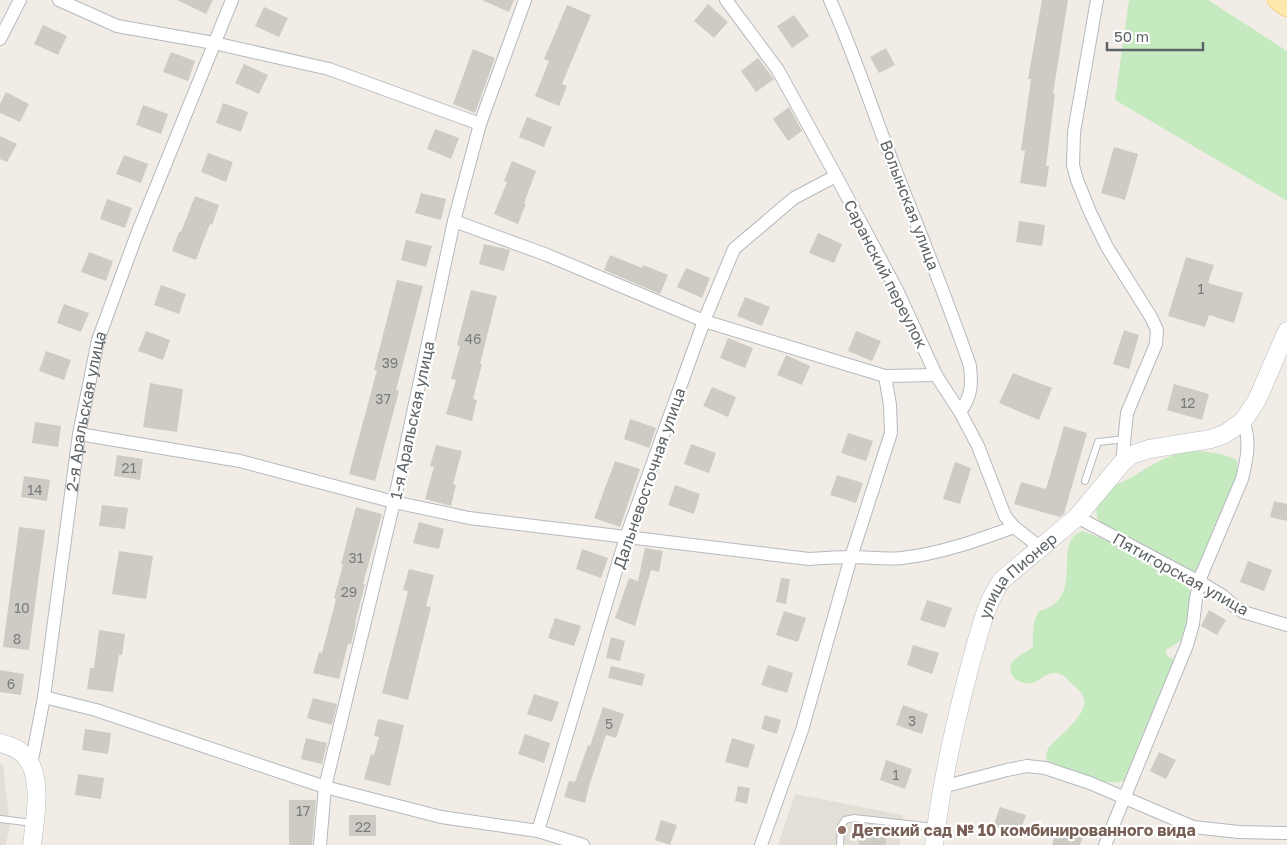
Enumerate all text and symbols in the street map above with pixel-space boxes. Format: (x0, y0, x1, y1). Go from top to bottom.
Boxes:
scale bar (1107, 20, 1203, 52)
text: 50 m (1114, 27, 1149, 45)
street label: Волынская улица (876, 137, 944, 273)
street label: Саранский переулок (840, 196, 932, 352)
house number: 1 (1198, 280, 1205, 297)
street label: 2-я Аральская улица (61, 328, 111, 493)
house number: 46 (464, 330, 482, 347)
street label: 1-я Аральская улица (385, 339, 439, 501)
house number: 39 (382, 354, 398, 371)
street label: Дальневосточная улица (609, 385, 689, 571)
house number: 37 (375, 390, 391, 407)
house number: 12 (1181, 394, 1195, 411)
house number: 21 (122, 459, 137, 476)
house number: 14 (27, 481, 43, 498)
street label: улица Пионер (974, 528, 1061, 622)
street label: Пятигорская улица (1110, 528, 1252, 620)
house number: 31 (349, 549, 364, 566)
house number: 29 (341, 583, 357, 600)
house number: 10 (14, 599, 30, 616)
house number: 8 (13, 630, 21, 647)
house number: 6 (7, 675, 15, 692)
house number: 3 (908, 712, 916, 729)
house number: 5 (605, 715, 613, 732)
house number: 1 (893, 766, 900, 783)
house number: 17 (296, 802, 310, 819)
house number: 22 (355, 818, 371, 835)
place label: Детский сад № 10 комбинированного вида (852, 820, 1196, 840)
marker: Детский сад № 10 комбинированного вида (836, 824, 848, 836)

